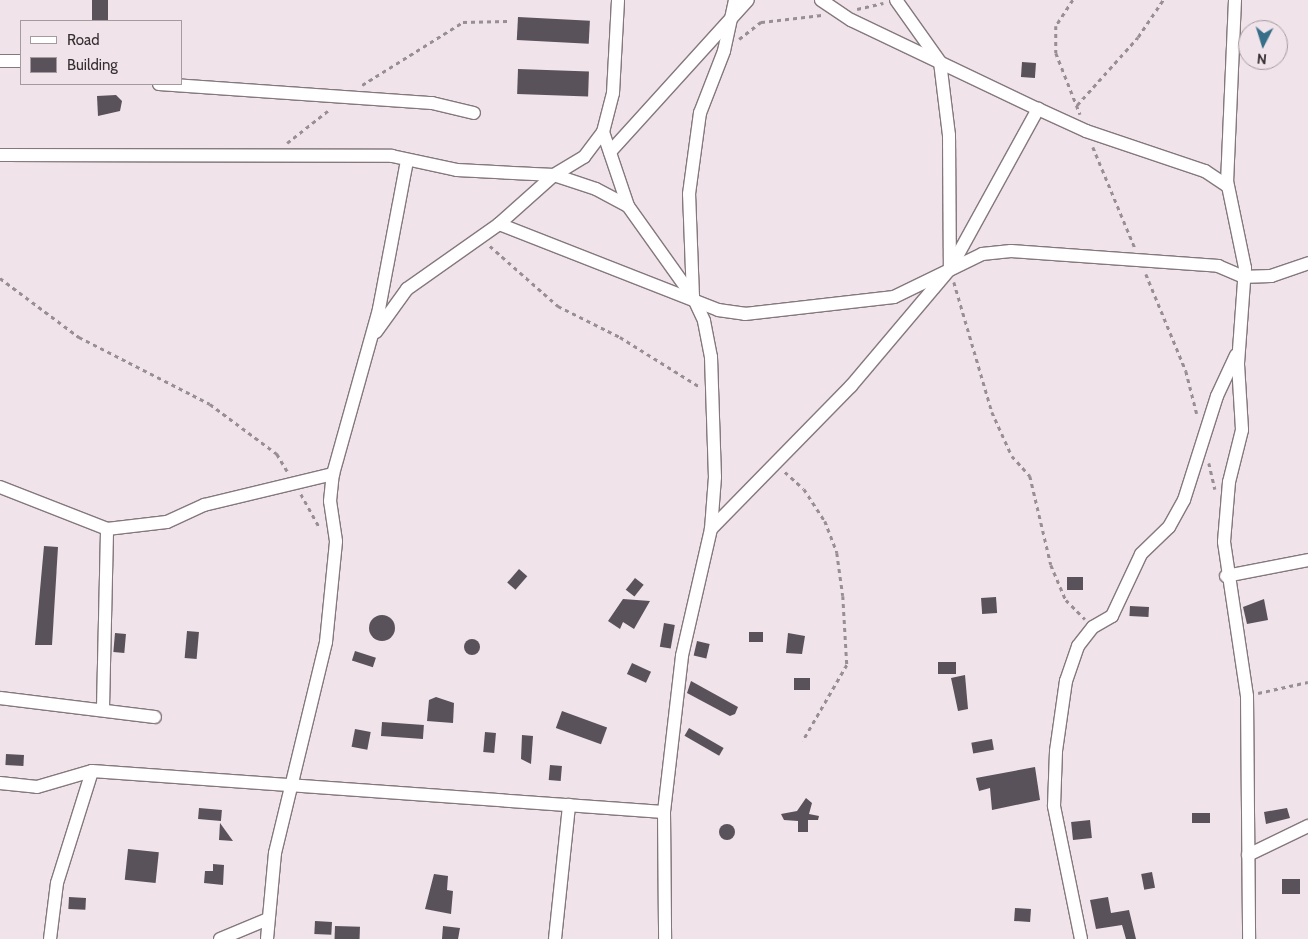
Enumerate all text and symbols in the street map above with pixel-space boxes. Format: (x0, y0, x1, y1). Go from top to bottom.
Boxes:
legend (20, 20, 182, 85)
north arrow (1238, 20, 1288, 70)
text: Road (67, 31, 100, 49)
text: N (1256, 50, 1267, 68)
text: Building (67, 56, 118, 74)

